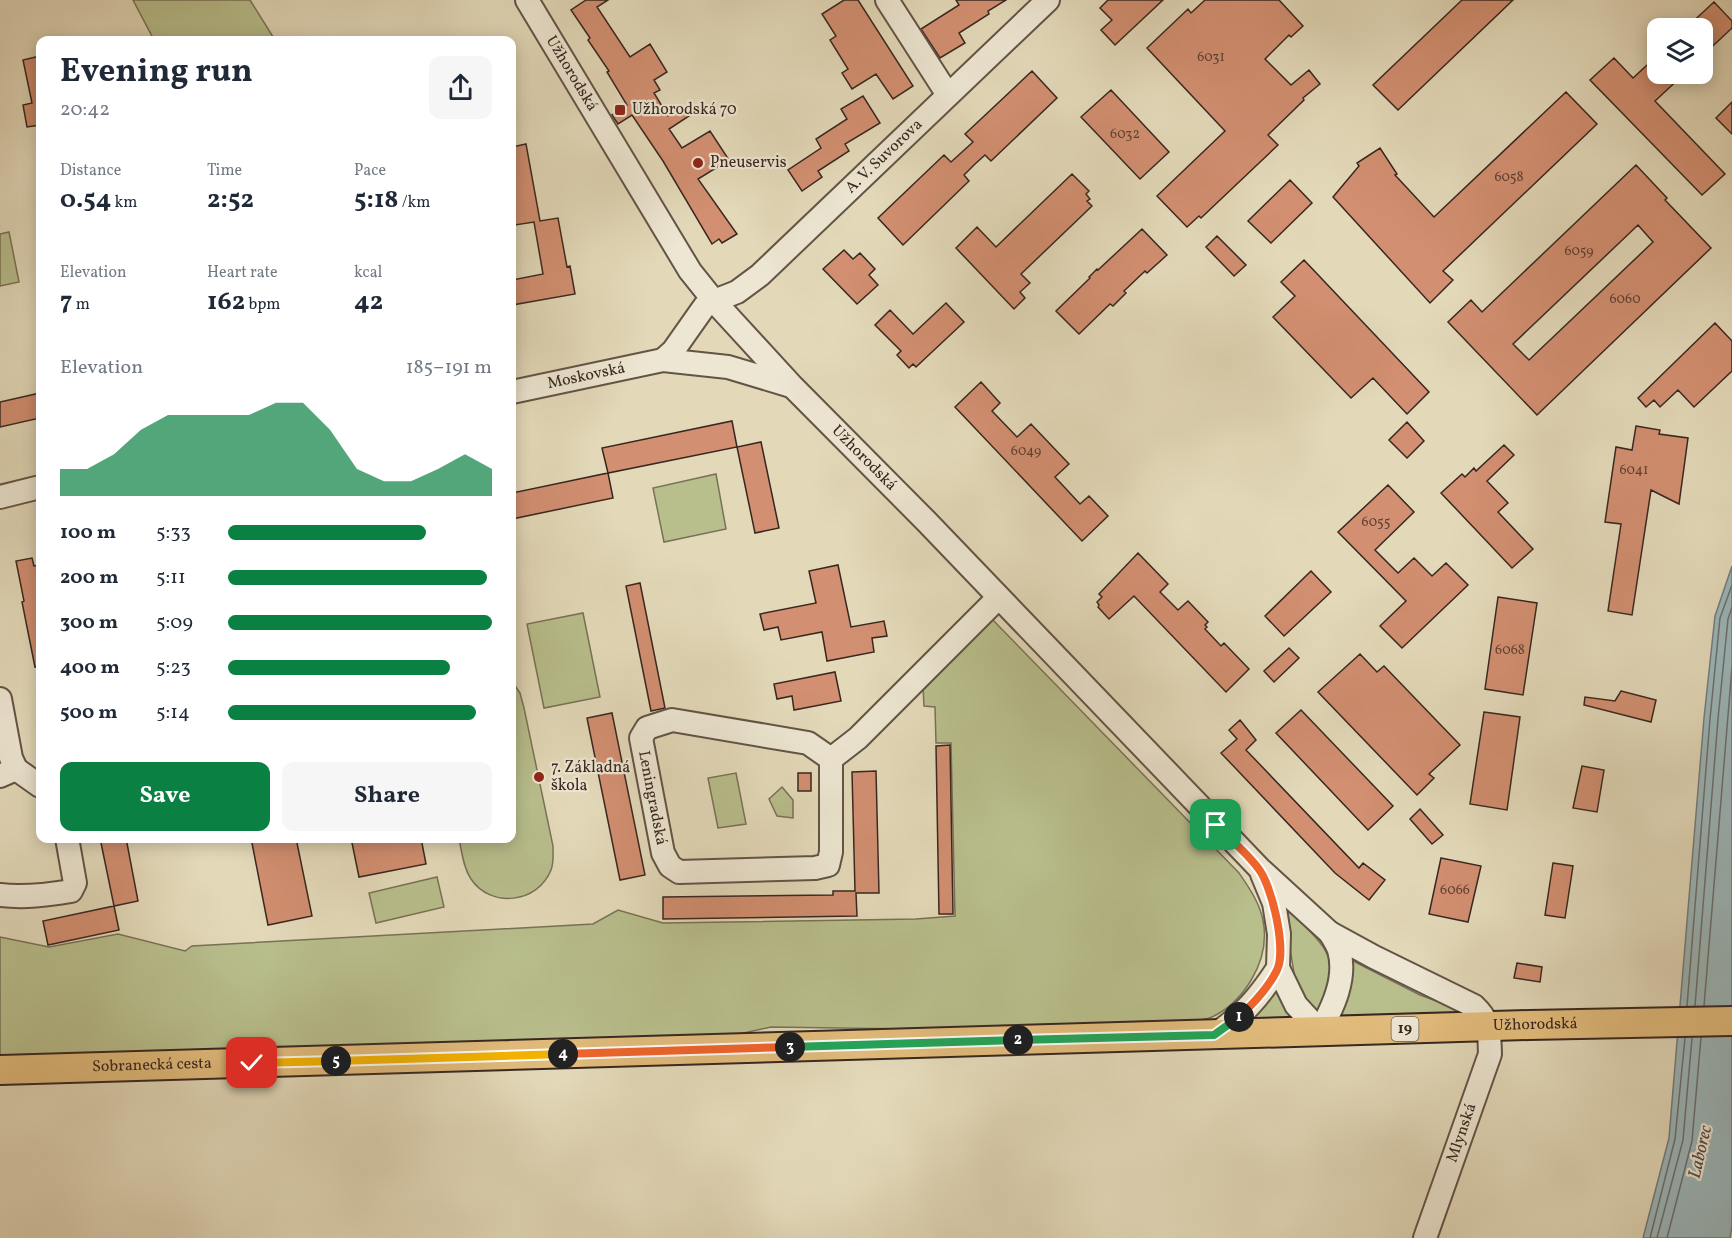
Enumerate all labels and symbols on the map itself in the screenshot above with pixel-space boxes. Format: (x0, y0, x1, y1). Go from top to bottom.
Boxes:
street label: Užhorodská (540, 32, 603, 116)
house number: 6031 (1197, 48, 1225, 67)
place label: Užhorodská 70 (632, 99, 737, 121)
marker: Užhorodská 70 (613, 103, 627, 117)
street label: A. V. Suvorova (841, 114, 928, 199)
house number: 6032 (1110, 125, 1140, 144)
place label: Pneuservis (710, 152, 787, 174)
marker: Pneuservis (691, 156, 705, 170)
house number: 6058 (1494, 168, 1524, 187)
house number: 6059 (1564, 242, 1594, 261)
house number: 6060 (1609, 290, 1641, 309)
street label: Moskovská (546, 357, 627, 395)
street label: Užhorodská (826, 421, 902, 496)
house number: 6049 (1011, 442, 1041, 461)
house number: 6041 (1620, 461, 1648, 480)
house number: 6055 (1362, 513, 1390, 532)
house number: 6068 (1495, 641, 1525, 660)
street label: Leningradská (632, 749, 672, 847)
place label: 7. Základná škola (551, 757, 630, 797)
marker: 7. Základná škola (532, 770, 546, 784)
pin (1190, 799, 1241, 850)
house number: 6066 (1440, 881, 1470, 900)
pin: 1 (1224, 1002, 1254, 1032)
street label: Užhorodská (1493, 1013, 1578, 1037)
road number: 19 (1392, 1017, 1418, 1041)
pin: 2 (1003, 1025, 1033, 1055)
pin: 3 (775, 1032, 805, 1062)
pin (226, 1037, 277, 1088)
pin: 4 (548, 1039, 578, 1069)
pin: 5 (321, 1046, 351, 1076)
street label: Sobranecká cesta (92, 1053, 212, 1078)
street label: Mlynská (1442, 1100, 1482, 1166)
water label: Laborec (1683, 1123, 1719, 1181)

